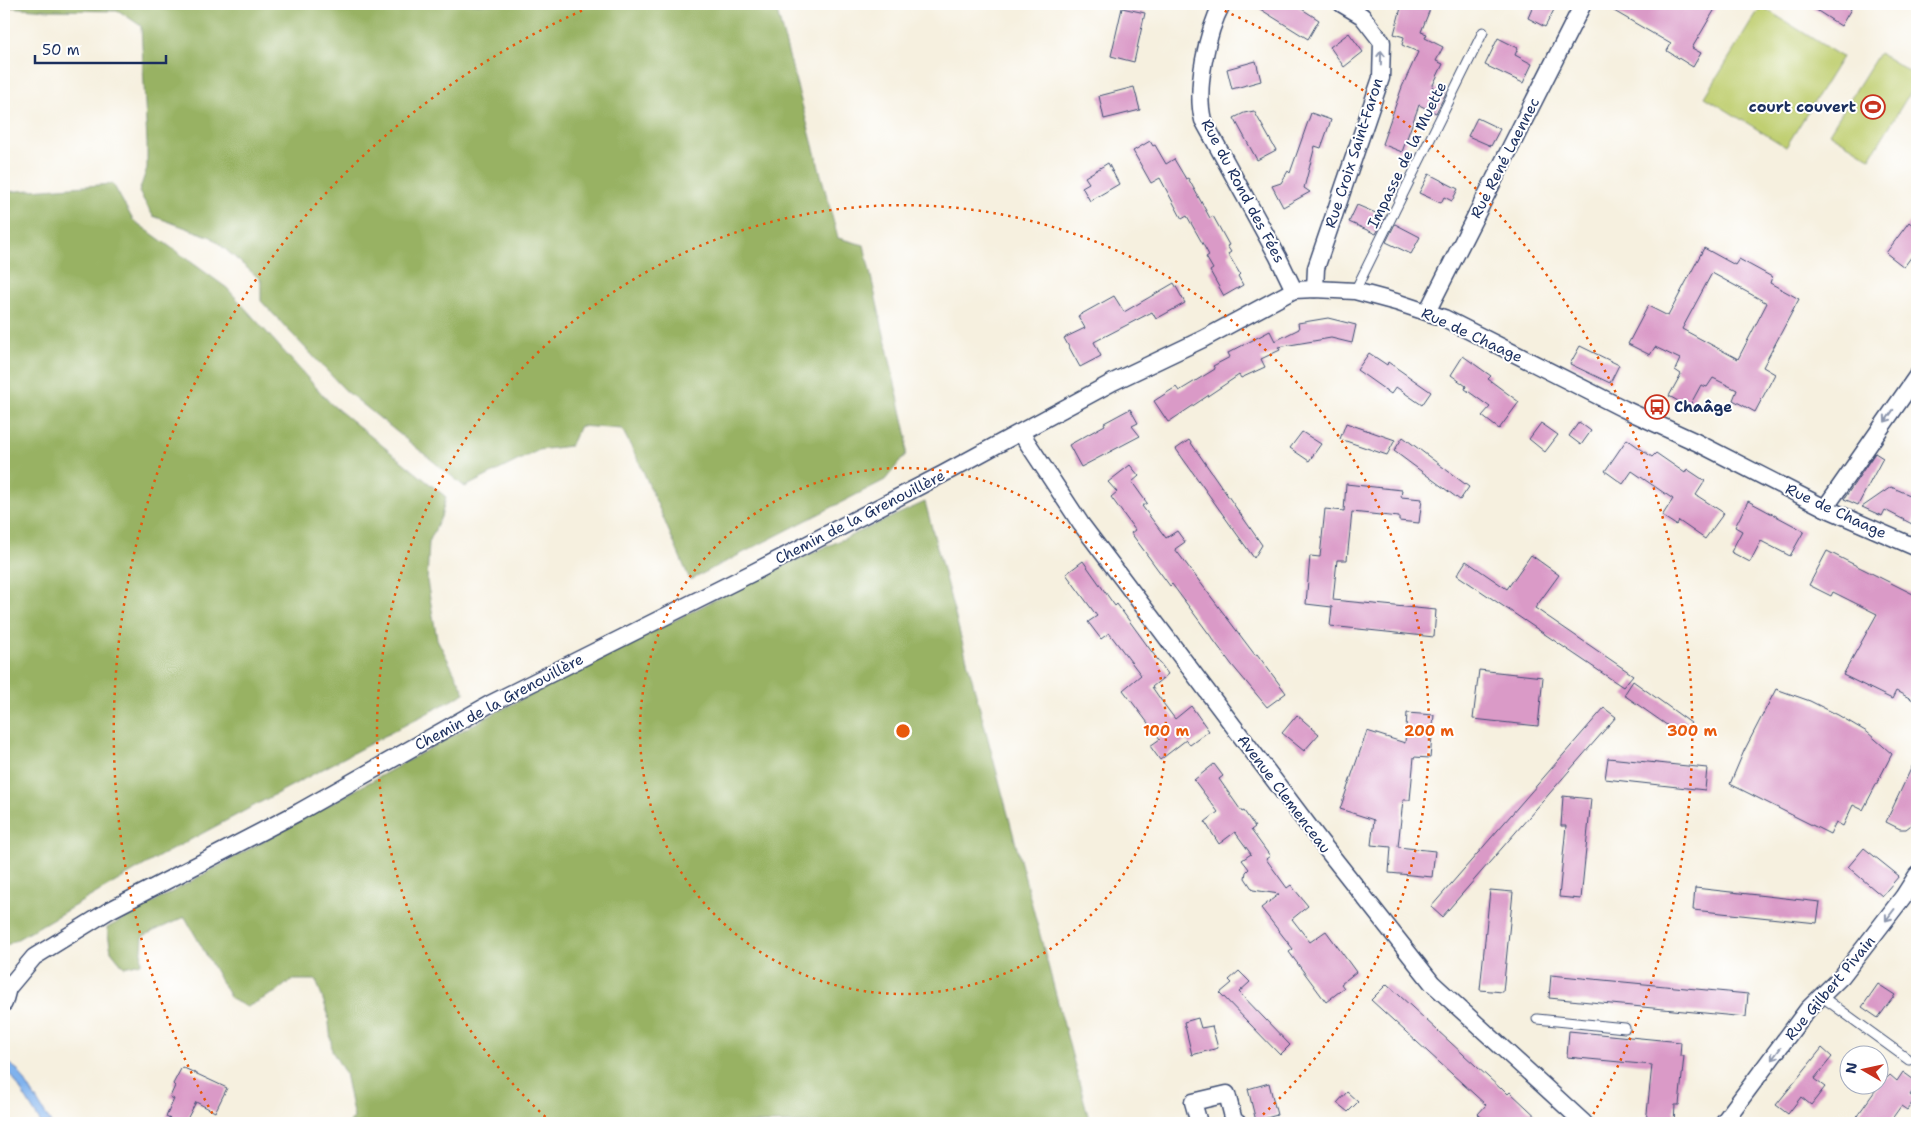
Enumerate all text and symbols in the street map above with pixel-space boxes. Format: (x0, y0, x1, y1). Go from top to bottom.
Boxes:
scale bar (35, 32, 166, 64)
text: 50 m (42, 40, 80, 60)
one-way arrow (1376, 51, 1386, 67)
street label: Rue Croix Saint-Faron (1320, 75, 1388, 231)
street label: Impasse de la Muette (1363, 79, 1451, 231)
street label: Rue René Laennec (1466, 94, 1544, 222)
sports icon: court couvert (1860, 94, 1886, 120)
place label: court couvert (1749, 97, 1856, 117)
street label: Rue du Rond des Fées (1197, 116, 1289, 266)
street label: Rue de Chaage (1418, 303, 1526, 367)
bus stop icon: Chaâge (1644, 394, 1670, 420)
place label: Chaâge (1674, 397, 1732, 417)
one-way arrow (1884, 408, 1894, 422)
street label: Chemin de la Grenouillère (772, 465, 948, 569)
street label: Rue de Chaage (1782, 479, 1890, 543)
street label: Chemin de la Grenouillère (411, 649, 587, 755)
text: 100 m (1143, 721, 1189, 741)
text: 200 m (1404, 721, 1454, 741)
text: 300 m (1667, 721, 1717, 741)
centre of rings (894, 722, 912, 740)
street label: Avenue Clemenceau (1233, 731, 1335, 857)
one-way arrow (1884, 908, 1895, 921)
street label: Rue Gilbert Pivain (1780, 932, 1880, 1044)
north arrow (1838, 1044, 1888, 1094)
one-way arrow (1771, 1047, 1781, 1061)
text: N (1841, 1061, 1861, 1075)

